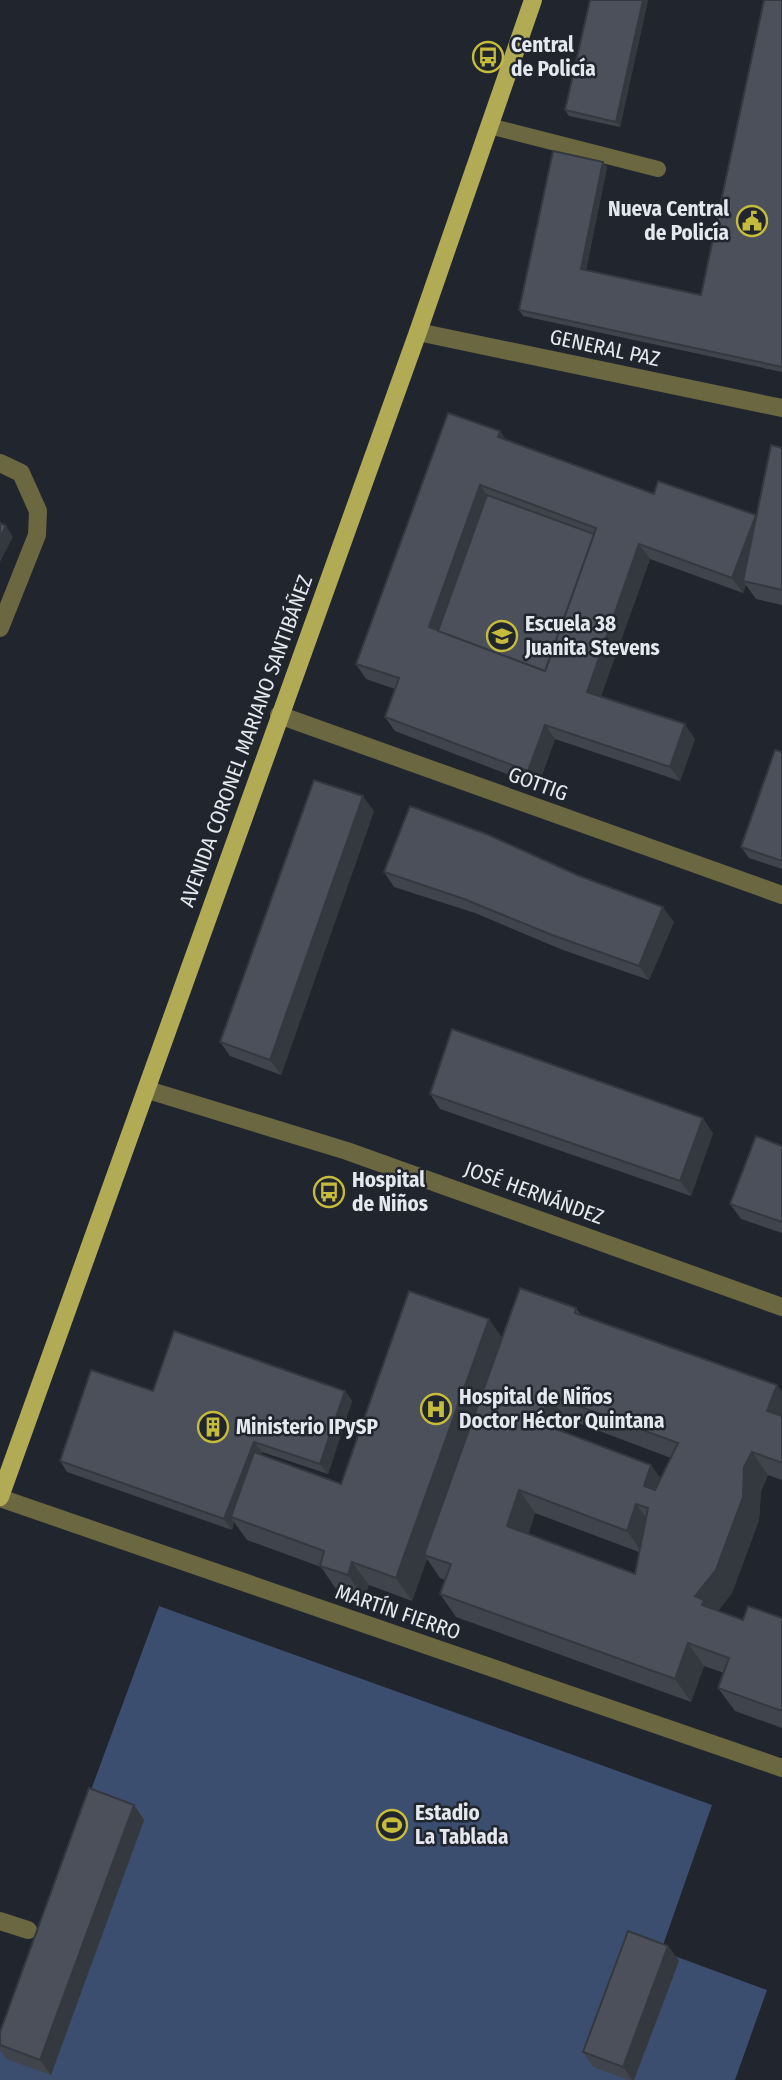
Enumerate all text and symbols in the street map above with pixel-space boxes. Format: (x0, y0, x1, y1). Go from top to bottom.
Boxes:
place label: Central de Policía (511, 32, 596, 82)
bus stop icon: Central de Policía (471, 40, 505, 74)
place label: Nueva Central de Policía (608, 196, 729, 246)
public building icon: Nueva Central de Policía (735, 204, 769, 238)
street label: GENERAL PAZ (548, 324, 663, 372)
street label: AVENIDA CORONEL MARIANO SANTIBÁÑEZ (174, 571, 318, 910)
place label: Escuela 38 Juanita Stevens (524, 611, 660, 661)
school or university icon: Escuela 38 Juanita Stevens (485, 619, 519, 653)
street label: GOTTIG (505, 761, 571, 807)
street label: JOSÉ HERNÁNDEZ (461, 1156, 607, 1230)
place label: Hospital de Niños (352, 1167, 428, 1217)
bus stop icon: Hospital de Niños (312, 1175, 346, 1209)
place label: Hospital de Niños Doctor Héctor Quintana (459, 1384, 665, 1434)
hospital icon: Hospital de Niños Doctor Héctor Quintana (419, 1392, 453, 1426)
building icon: Ministerio IPySP (196, 1410, 230, 1444)
place label: Ministerio IPySP (236, 1414, 378, 1440)
street label: MARTÍN FIERRO (332, 1578, 464, 1646)
place label: Estadio La Tablada (415, 1800, 509, 1850)
sports icon: Estadio La Tablada (375, 1808, 409, 1842)

